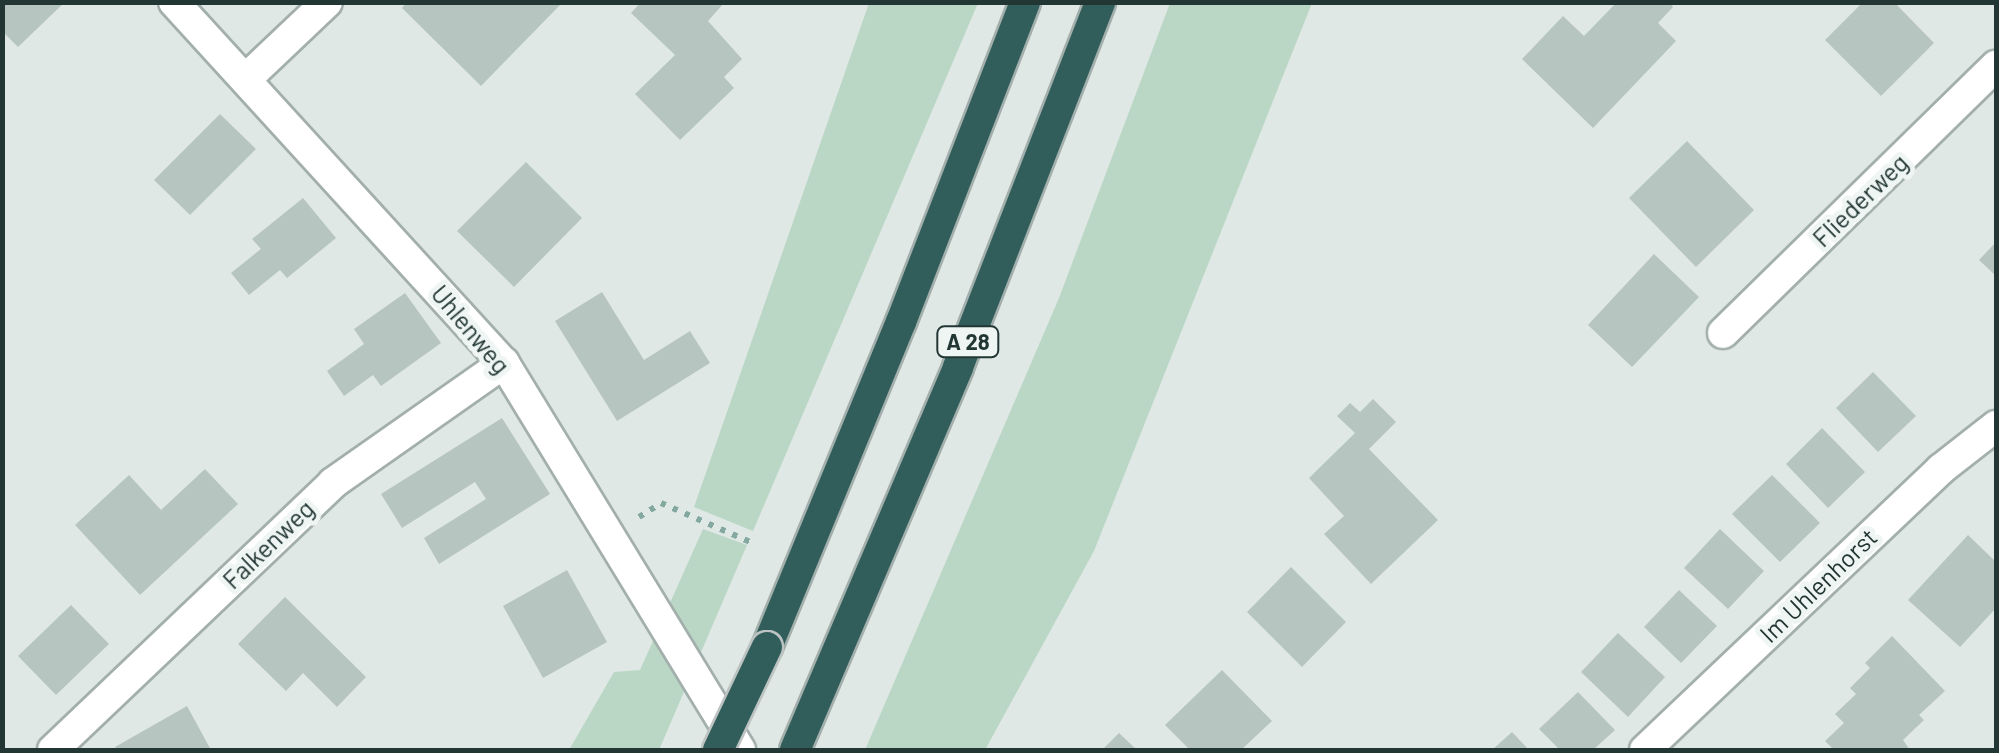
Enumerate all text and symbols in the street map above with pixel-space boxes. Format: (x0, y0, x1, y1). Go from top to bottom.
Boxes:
street label: Fliederweg (1806, 147, 1914, 253)
street label: Uhlenweg (425, 279, 517, 379)
road number: A 28 (936, 325, 1000, 359)
street label: Falkenweg (216, 493, 320, 595)
street label: Im Uhlenhorst (1753, 522, 1883, 648)

